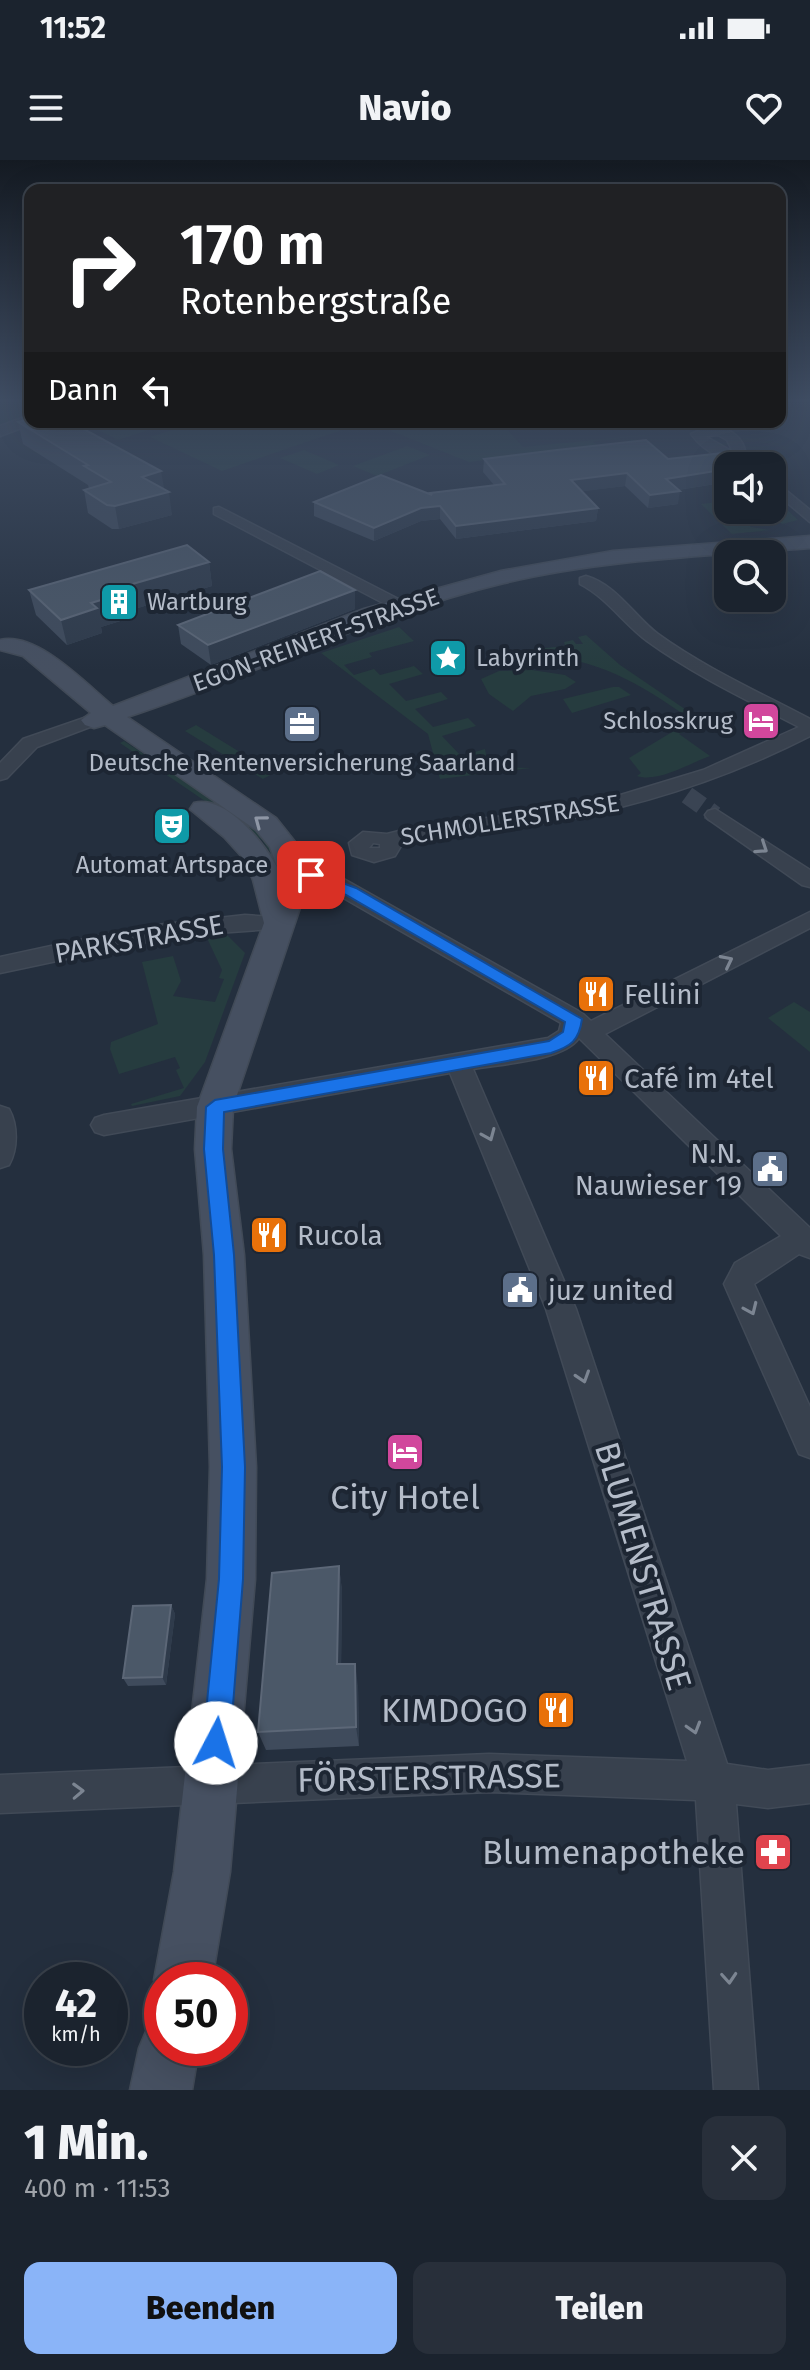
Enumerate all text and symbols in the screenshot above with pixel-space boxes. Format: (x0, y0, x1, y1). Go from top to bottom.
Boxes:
text: 11:52 (40, 10, 106, 46)
icon: menu (24, 86, 68, 130)
text: Navio (359, 86, 451, 130)
icon: heart (742, 86, 786, 130)
text: 170 m (180, 212, 325, 279)
icon: right (48, 216, 152, 320)
text: Rotenbergstraße (180, 280, 451, 324)
icon: left (135, 368, 179, 412)
text: Dann (48, 372, 119, 408)
map controls (714, 452, 786, 612)
button: sound (714, 452, 786, 524)
button: search (714, 540, 786, 612)
building icon: Wartburg (98, 581, 140, 623)
street label: EGON-REINERT-STRASSE (189, 582, 443, 698)
place label: Wartburg (147, 588, 247, 616)
place icon: Labyrinth (427, 637, 469, 679)
place label: Labyrinth (476, 644, 580, 672)
hotel icon: Schlosskrug (740, 700, 782, 742)
office icon: Deutsche Rentenversicherung Saarland (281, 703, 323, 745)
place label: Schlosskrug (603, 707, 734, 735)
place label: Deutsche Rentenversicherung Saarland (88, 749, 516, 777)
street label: SCHMOLLERSTRASSE (399, 789, 621, 851)
theatre icon: Automat Artspace (151, 805, 193, 847)
one-way arrow (254, 816, 269, 831)
one-way arrow (754, 838, 768, 853)
pin (277, 841, 345, 909)
place label: Automat Artspace (76, 851, 268, 879)
icon: arrive (289, 853, 333, 897)
street label: PARKSTRASSE (52, 908, 226, 970)
one-way arrow (718, 955, 733, 970)
restaurant icon: Fellini (575, 973, 617, 1015)
place label: Fellini (624, 978, 701, 1011)
restaurant icon: Café im 4tel (575, 1057, 617, 1099)
place label: Café im 4tel (624, 1062, 774, 1095)
one-way arrow (479, 1127, 495, 1141)
place label: N.N. Nauwieser 19 (575, 1137, 742, 1202)
public building icon: N.N. Nauwieser 19 (749, 1148, 791, 1190)
restaurant icon: Rucola (248, 1214, 290, 1256)
place label: Rucola (297, 1219, 383, 1252)
public building icon: juz united (499, 1269, 541, 1311)
place label: juz united (547, 1274, 674, 1307)
one-way arrow (741, 1301, 757, 1315)
one-way arrow (574, 1369, 590, 1383)
hotel icon: City Hotel (384, 1431, 426, 1473)
street label: BLUMENSTRASSE (586, 1437, 700, 1695)
place label: City Hotel (330, 1477, 480, 1518)
restaurant icon: KIMDOGO (535, 1689, 577, 1731)
place label: KIMDOGO (381, 1690, 528, 1731)
position arrow (174, 1701, 258, 1785)
one-way arrow (685, 1721, 701, 1734)
street label: FÖRSTERSTRASSE (297, 1755, 561, 1801)
one-way arrow (72, 1782, 85, 1799)
pharmacy icon: Blumenapotheke (752, 1831, 794, 1873)
place label: Blumenapotheke (482, 1832, 745, 1873)
speed limit sign: 50 (144, 1962, 248, 2066)
one-way arrow (720, 1972, 737, 1985)
text: 42 (55, 1980, 97, 2028)
text: km/h (51, 2022, 101, 2046)
text: 1 Min. (24, 2114, 148, 2172)
button: close (702, 2116, 786, 2200)
text: 400 m · 11:53 (24, 2173, 170, 2204)
button: Beenden (24, 2262, 397, 2354)
button: Teilen (413, 2262, 786, 2354)

